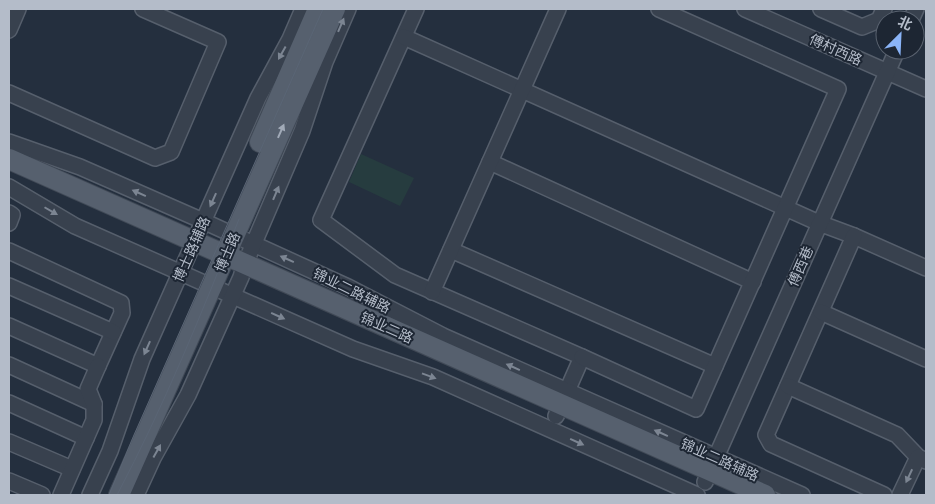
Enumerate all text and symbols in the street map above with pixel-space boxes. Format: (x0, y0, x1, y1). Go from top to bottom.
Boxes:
north arrow (875, 10, 925, 60)
text: 北 (895, 11, 916, 34)
one-way arrow (337, 18, 345, 32)
street label: 傅村西路 (807, 29, 865, 69)
one-way arrow (278, 46, 287, 60)
one-way arrow (277, 124, 285, 138)
one-way arrow (272, 186, 280, 200)
one-way arrow (132, 188, 146, 196)
one-way arrow (208, 193, 216, 207)
one-way arrow (44, 207, 57, 216)
street label: 博士路辅路 (168, 213, 214, 285)
street label: 博士路 (210, 229, 244, 275)
street label: 傅西巷 (783, 243, 817, 289)
one-way arrow (280, 255, 294, 263)
street label: 锦业二路辅路 (310, 263, 394, 317)
street label: 锦业二路 (358, 307, 416, 347)
one-way arrow (271, 312, 285, 320)
one-way arrow (143, 341, 151, 355)
one-way arrow (506, 363, 520, 371)
one-way arrow (421, 373, 436, 380)
one-way arrow (654, 428, 668, 436)
street label: 锦业二路辅路 (678, 433, 762, 485)
one-way arrow (570, 438, 584, 446)
one-way arrow (153, 444, 161, 458)
one-way arrow (904, 469, 912, 483)

